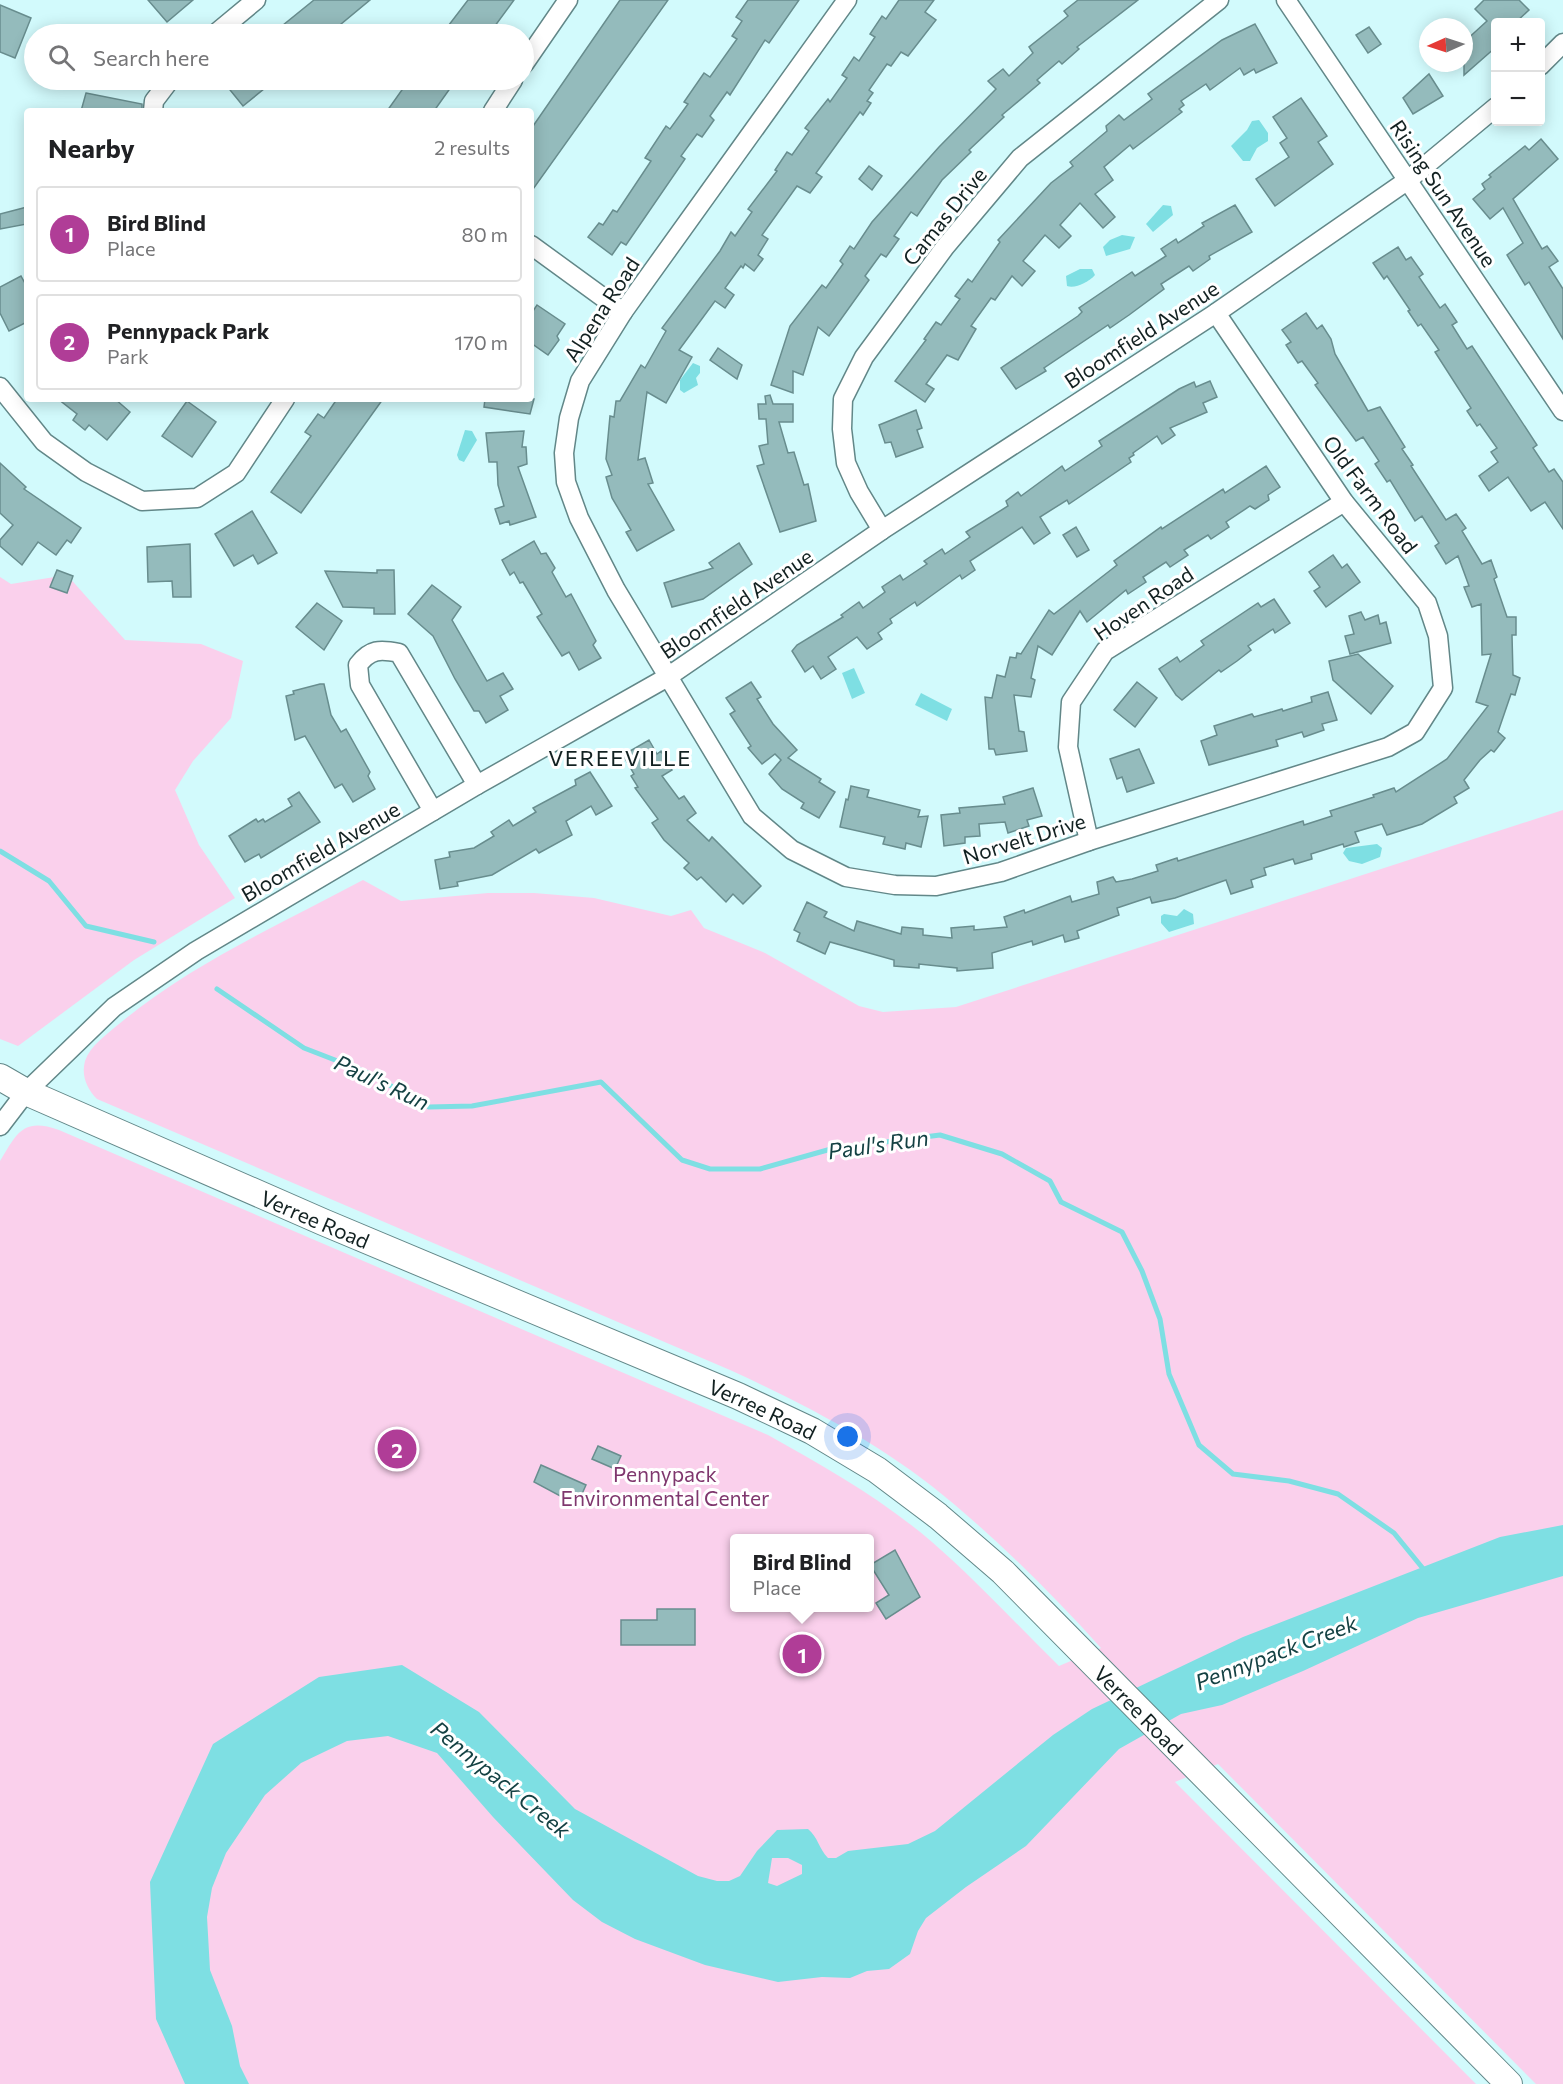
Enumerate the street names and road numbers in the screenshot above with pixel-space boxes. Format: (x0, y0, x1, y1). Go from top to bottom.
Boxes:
street label: Rising Sun Avenue (1386, 115, 1502, 271)
street label: Camas Drive (897, 162, 991, 270)
street label: Alpena Road (558, 252, 644, 366)
street label: Bloomfield Avenue (1059, 275, 1223, 393)
street label: Old Farm Road (1319, 430, 1423, 558)
street label: Bloomfield Avenue (655, 543, 817, 663)
street label: Hoven Road (1089, 561, 1197, 645)
street label: Bloomfield Avenue (236, 796, 404, 906)
street label: Norvelt Drive (960, 807, 1088, 869)
street label: Verree Road (257, 1184, 374, 1253)
street label: Verree Road (705, 1373, 821, 1444)
street label: Verree Road (1090, 1660, 1189, 1760)

